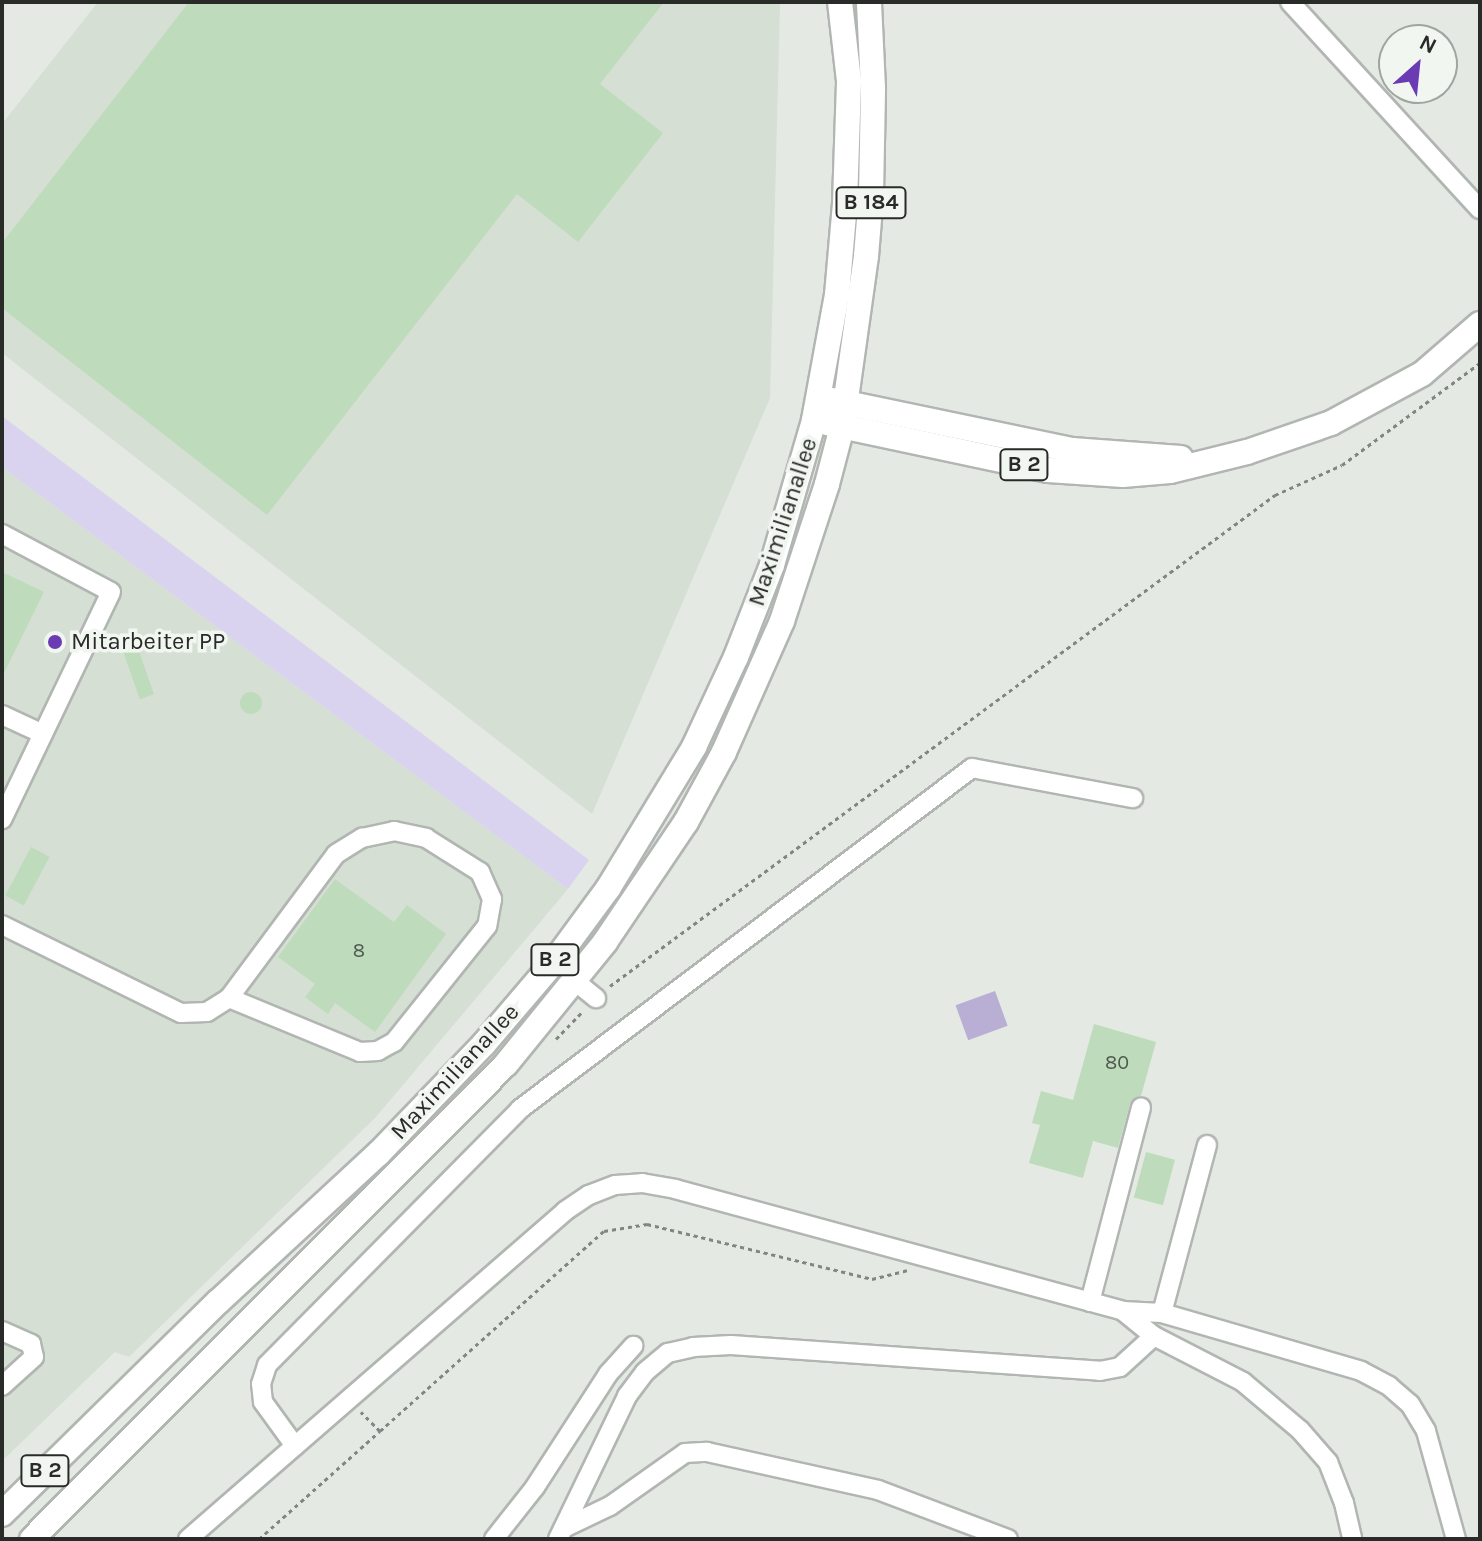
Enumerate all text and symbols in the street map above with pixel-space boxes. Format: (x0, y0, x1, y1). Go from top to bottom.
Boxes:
north arrow (1378, 24, 1458, 104)
text: N (1415, 29, 1441, 60)
road number: B 184 (835, 185, 907, 221)
street label: Maximilianallee (742, 434, 824, 610)
road number: B 2 (998, 447, 1050, 483)
place label: Mitarbeiter PP (71, 628, 225, 656)
marker: Mitarbeiter PP (46, 633, 64, 651)
house number: 8 (353, 938, 365, 962)
road number: B 2 (529, 942, 581, 978)
street label: Maximilianallee (385, 998, 525, 1146)
house number: 80 (1105, 1050, 1129, 1074)
road number: B 2 (19, 1453, 71, 1489)

